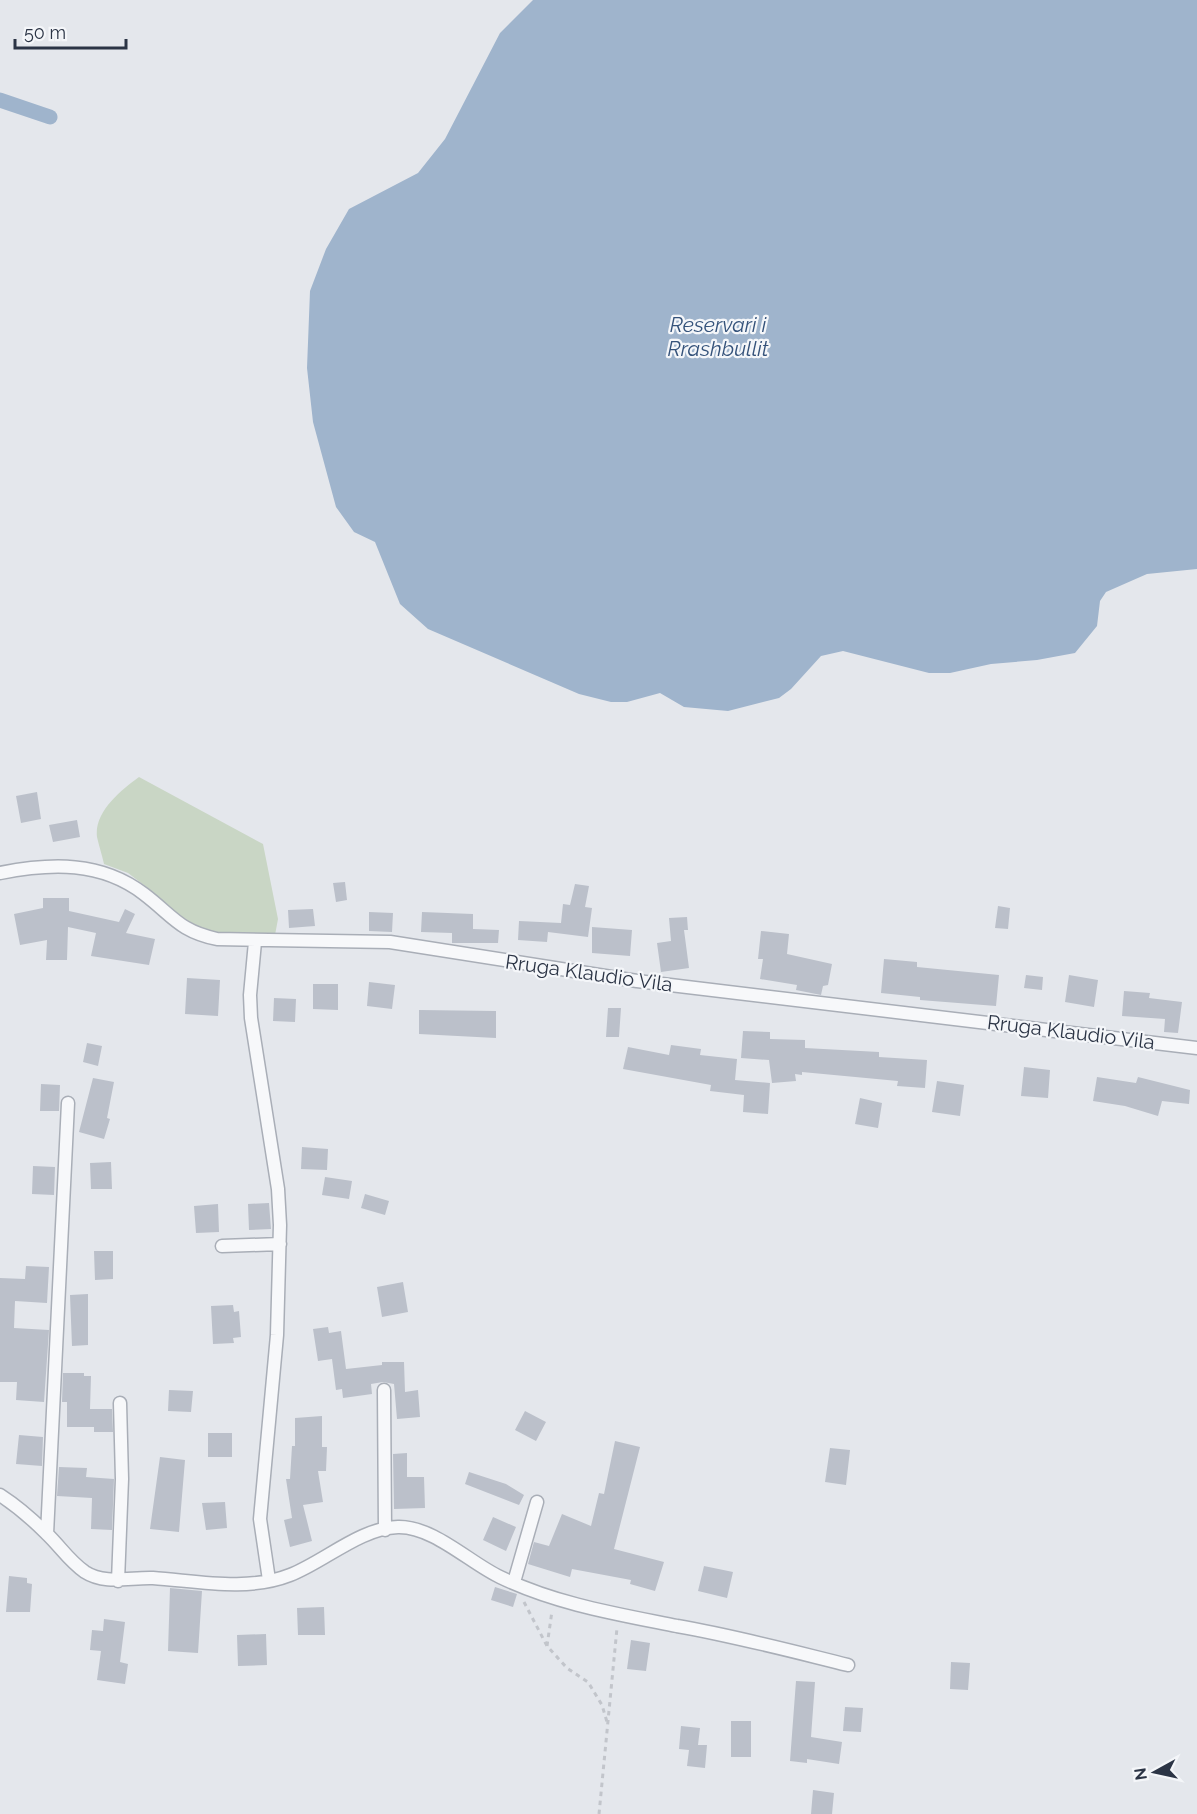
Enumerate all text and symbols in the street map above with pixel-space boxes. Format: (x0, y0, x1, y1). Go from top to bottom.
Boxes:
scale bar (15, 12, 126, 50)
text: 50 m (24, 22, 66, 43)
water label: Reservari i Rrashbullit (668, 312, 769, 361)
street label: Rruga Klaudio Vila (504, 949, 674, 997)
street label: Rruga Klaudio Vila (986, 1010, 1156, 1054)
north arrow (1125, 1742, 1185, 1802)
text: N (1130, 1767, 1151, 1781)

